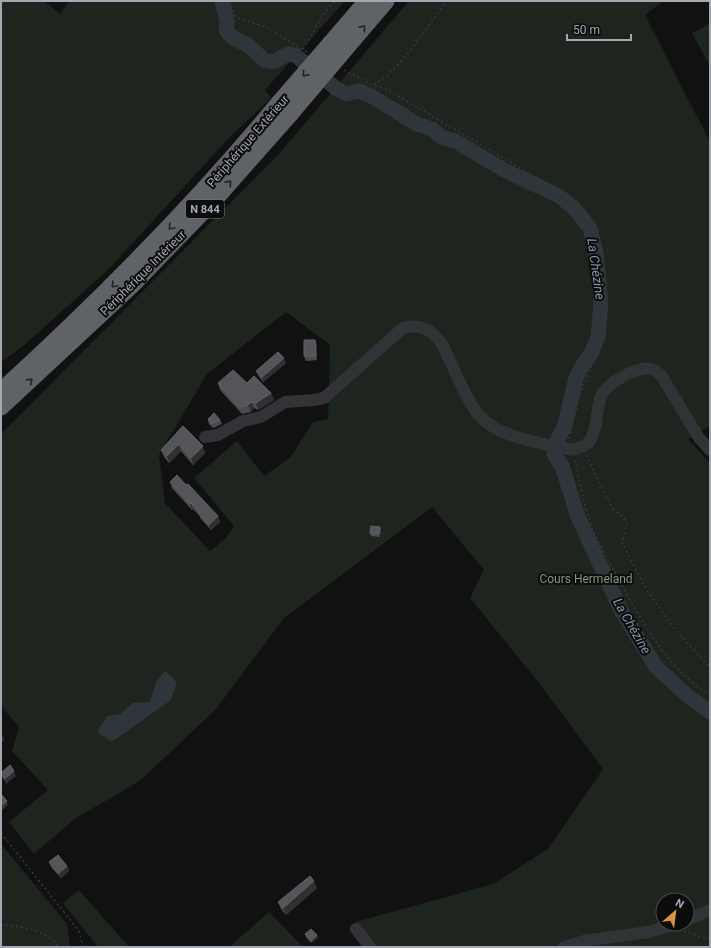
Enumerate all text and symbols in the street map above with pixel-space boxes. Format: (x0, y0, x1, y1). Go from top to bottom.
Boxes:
scale bar (567, 16, 631, 42)
text: 50 m (573, 23, 600, 37)
one-way arrow (359, 26, 366, 33)
one-way arrow (302, 69, 309, 76)
street label: Périphérique Extérieur (204, 92, 292, 190)
one-way arrow (225, 180, 232, 188)
road number: N 844 (186, 200, 224, 218)
one-way arrow (168, 222, 175, 230)
street label: Périphérique Intérieur (98, 228, 188, 318)
water label: La Chézine (584, 237, 608, 301)
one-way arrow (111, 280, 119, 288)
one-way arrow (25, 379, 33, 386)
park label: Cours Hermeland (539, 572, 633, 586)
water label: La Chézine (610, 596, 654, 657)
north arrow (655, 892, 695, 932)
text: N (673, 896, 686, 911)

